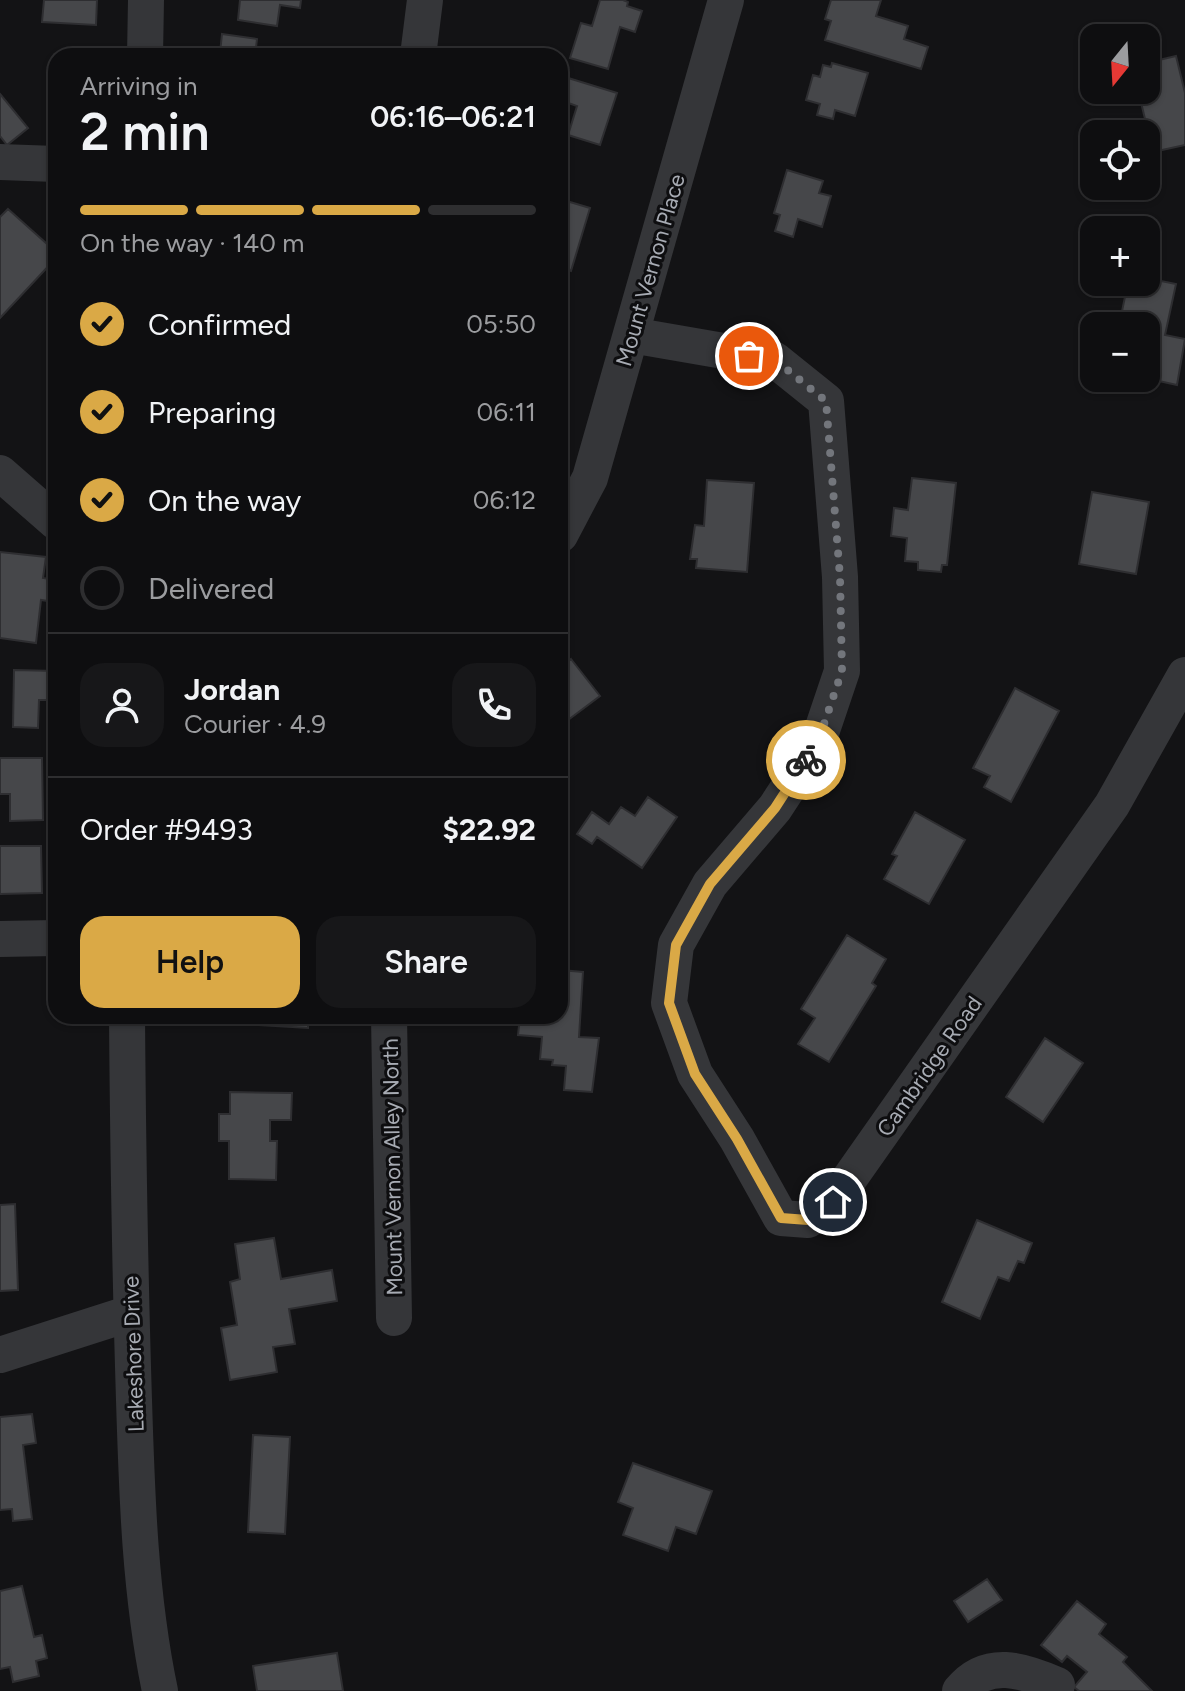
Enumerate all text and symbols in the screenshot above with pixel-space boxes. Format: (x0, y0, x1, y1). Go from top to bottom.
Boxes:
north arrow (1080, 24, 1160, 104)
map controls (1080, 24, 1160, 392)
text: Arriving in (80, 70, 198, 102)
text: 06:16–06:21 (370, 98, 536, 135)
text: 2 min (80, 101, 209, 163)
button: locate (1080, 120, 1160, 200)
street label: Mount Vernon Place (610, 171, 691, 369)
button: + (1080, 216, 1160, 296)
text: On the way · 140 m (80, 227, 304, 259)
icon: check (80, 302, 124, 346)
text: Confirmed (148, 306, 291, 343)
text: 05:50 (466, 308, 536, 340)
button: − (1080, 312, 1160, 392)
pin (715, 322, 783, 390)
icon: bag (727, 334, 771, 378)
icon: check (80, 390, 124, 434)
text: Preparing (148, 394, 276, 431)
text: 06:11 (477, 396, 536, 428)
icon: check (80, 478, 124, 522)
text: On the way (148, 482, 301, 519)
text: 06:12 (473, 484, 536, 516)
text: Delivered (148, 570, 274, 607)
button: person (80, 663, 164, 747)
button: phone (452, 663, 536, 747)
text: Jordan (184, 671, 280, 708)
text: Courier · 4.9 (184, 708, 326, 740)
courier (766, 720, 846, 800)
icon: bike (784, 738, 828, 782)
text: Order #9493 (80, 811, 253, 848)
text: $22.92 (442, 811, 536, 848)
button: Help (80, 916, 300, 1008)
button: Share (316, 916, 536, 1008)
street label: Cambridge Road (871, 991, 988, 1142)
street label: Mount Vernon Alley North (377, 1038, 408, 1296)
pin (799, 1168, 867, 1236)
icon: home (811, 1180, 855, 1224)
street label: Lakeshore Drive (117, 1275, 150, 1432)

